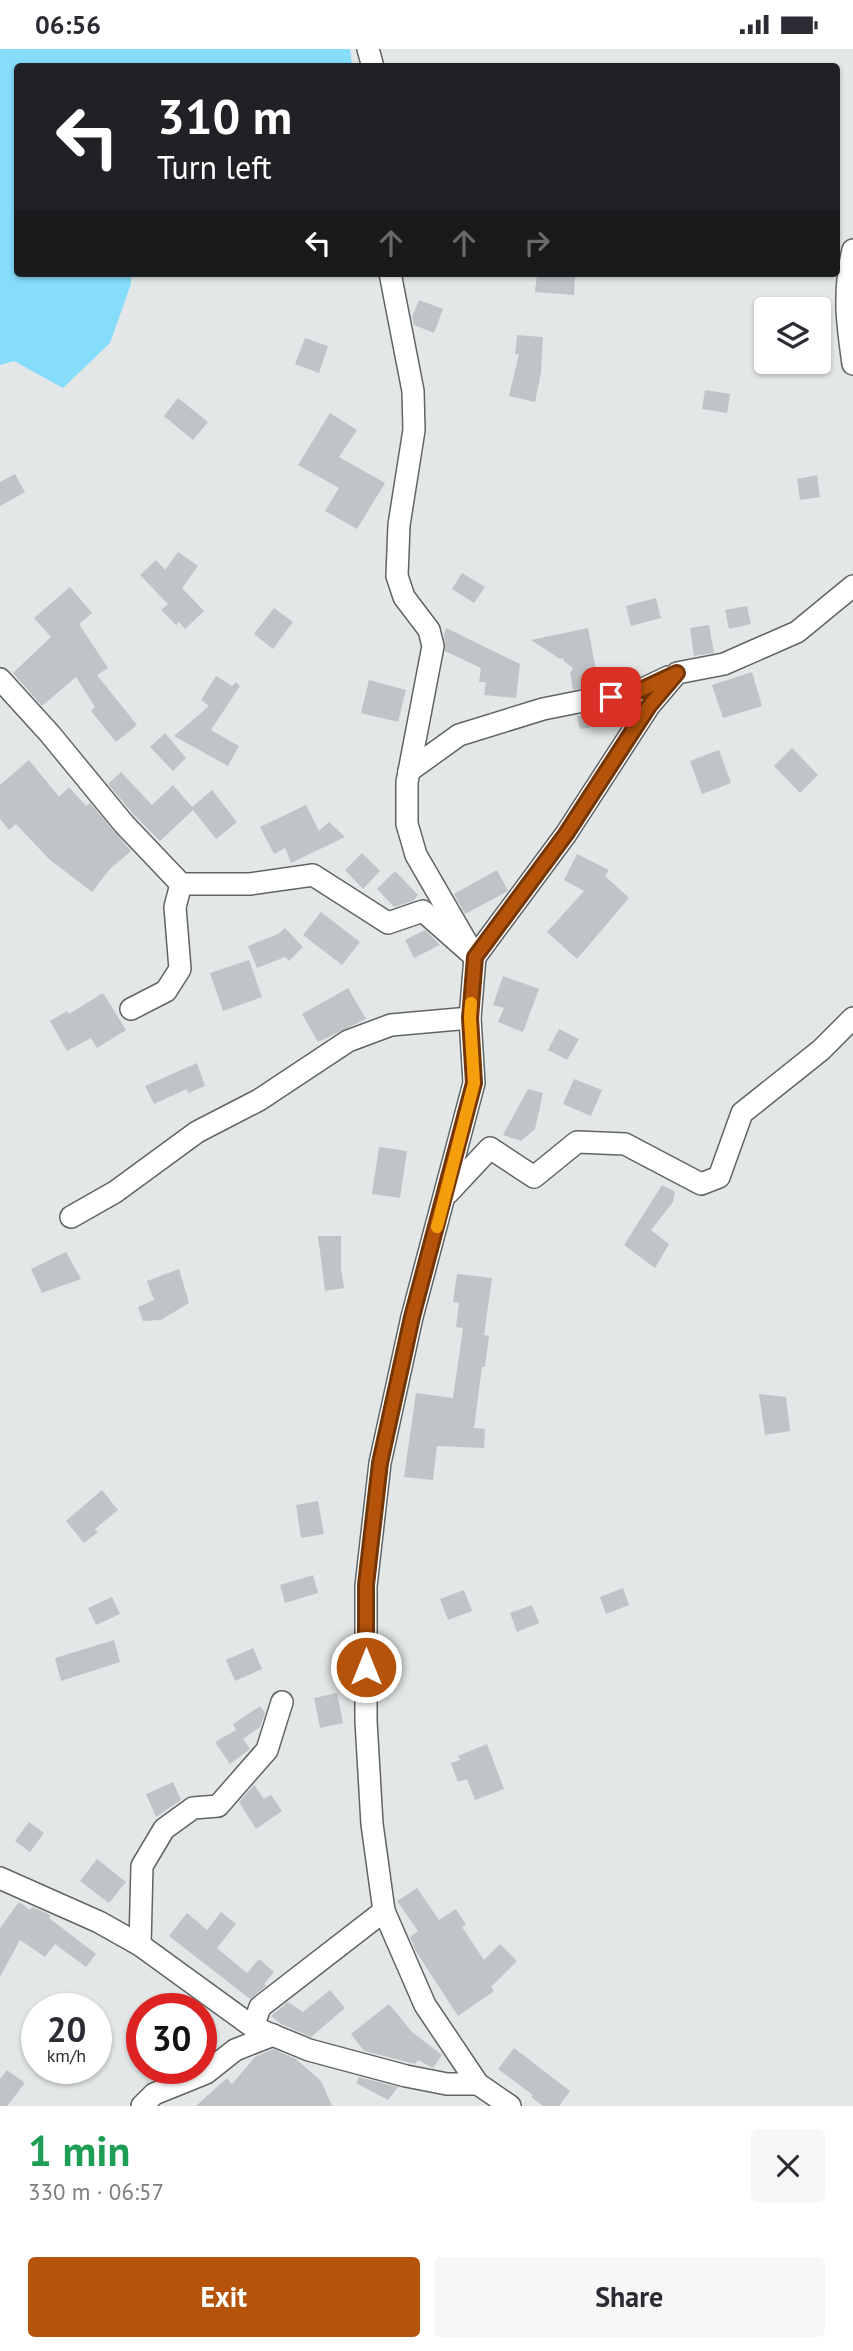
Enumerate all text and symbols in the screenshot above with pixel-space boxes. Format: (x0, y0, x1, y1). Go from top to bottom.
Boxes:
text: 06:56 (35, 8, 101, 41)
text: 310 m (157, 84, 292, 148)
icon: left (42, 91, 133, 182)
text: Turn left (157, 146, 272, 188)
icon: left (299, 224, 337, 262)
icon: ahead (372, 224, 410, 262)
icon: ahead (445, 224, 483, 262)
icon: right (518, 224, 556, 262)
map controls (754, 297, 831, 374)
button: layers (754, 297, 831, 374)
pin (581, 667, 641, 727)
icon: arrive (592, 678, 630, 716)
position arrow (329, 1630, 403, 1704)
speed limit sign: 30 (126, 1993, 217, 2084)
text: 20 (47, 2006, 86, 2052)
text: km/h (47, 2044, 86, 2067)
text: 1 min (28, 2123, 130, 2178)
button: close (751, 2129, 825, 2203)
text: 330 m · 06:57 (28, 2177, 164, 2206)
button: Exit (28, 2257, 420, 2337)
button: Share (434, 2257, 825, 2337)

